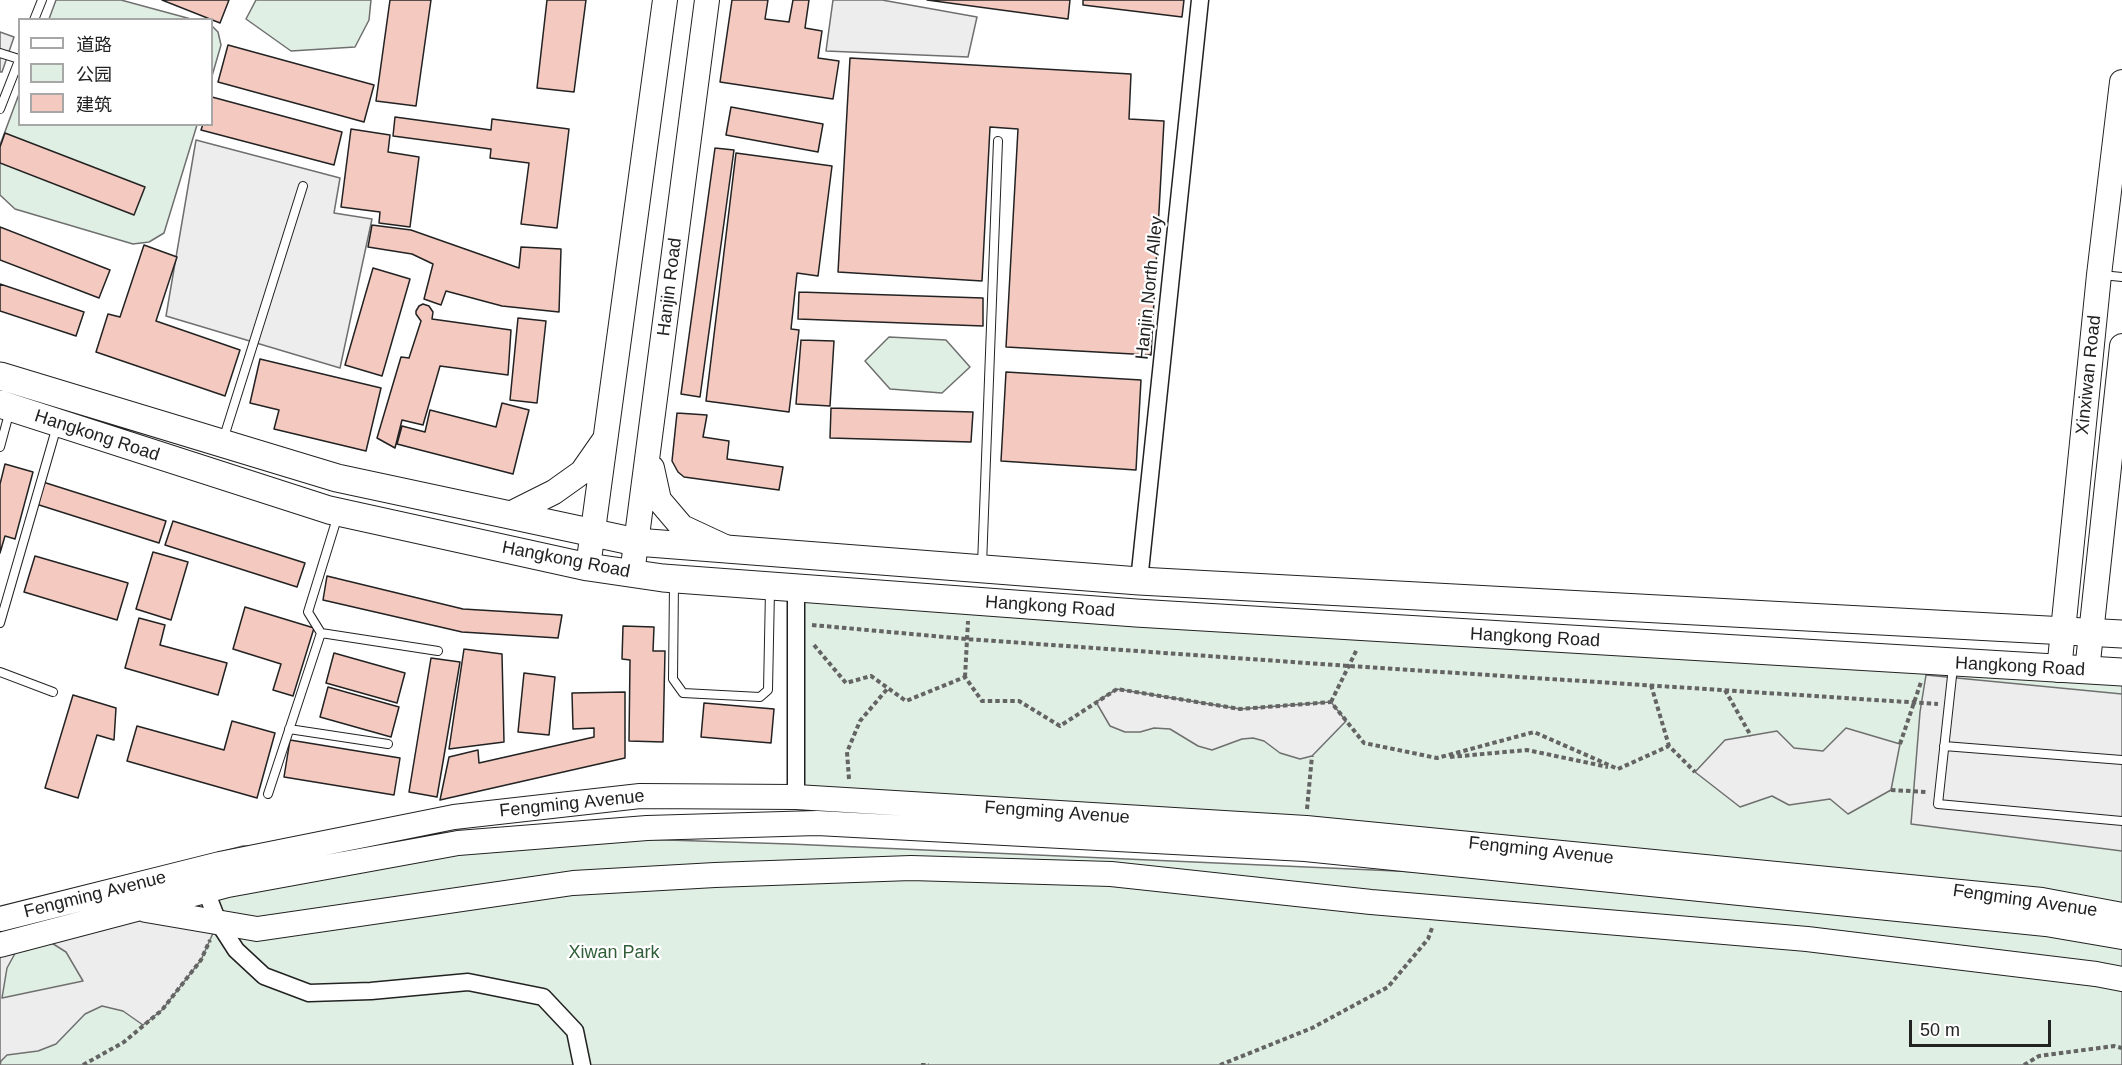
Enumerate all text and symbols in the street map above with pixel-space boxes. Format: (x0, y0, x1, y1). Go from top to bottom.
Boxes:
legend (18, 18, 213, 126)
text: 道路 (76, 35, 112, 55)
text: 公园 (76, 65, 112, 85)
text: 建筑 (76, 95, 112, 115)
street label: Hanjin North Alley (1132, 215, 1168, 361)
street label: Hanjin Road (653, 237, 687, 337)
street label: Xinxiwan Road (2072, 314, 2106, 436)
street label: Hangkong Road (32, 406, 162, 466)
street label: Hangkong Road (500, 537, 632, 583)
street label: Hangkong Road (984, 592, 1116, 622)
street label: Hangkong Road (1469, 624, 1601, 652)
street label: Hangkong Road (1954, 653, 2086, 681)
street label: Fengming Avenue (498, 786, 646, 822)
street label: Fengming Avenue (984, 797, 1130, 829)
street label: Fengming Avenue (1467, 833, 1615, 869)
street label: Fengming Avenue (22, 867, 168, 923)
street label: Fengming Avenue (1951, 880, 2099, 922)
park label: Xiwan Park (568, 942, 660, 964)
scale bar (1912, 1008, 2054, 1046)
text: 50 m (1920, 1020, 1960, 1040)

